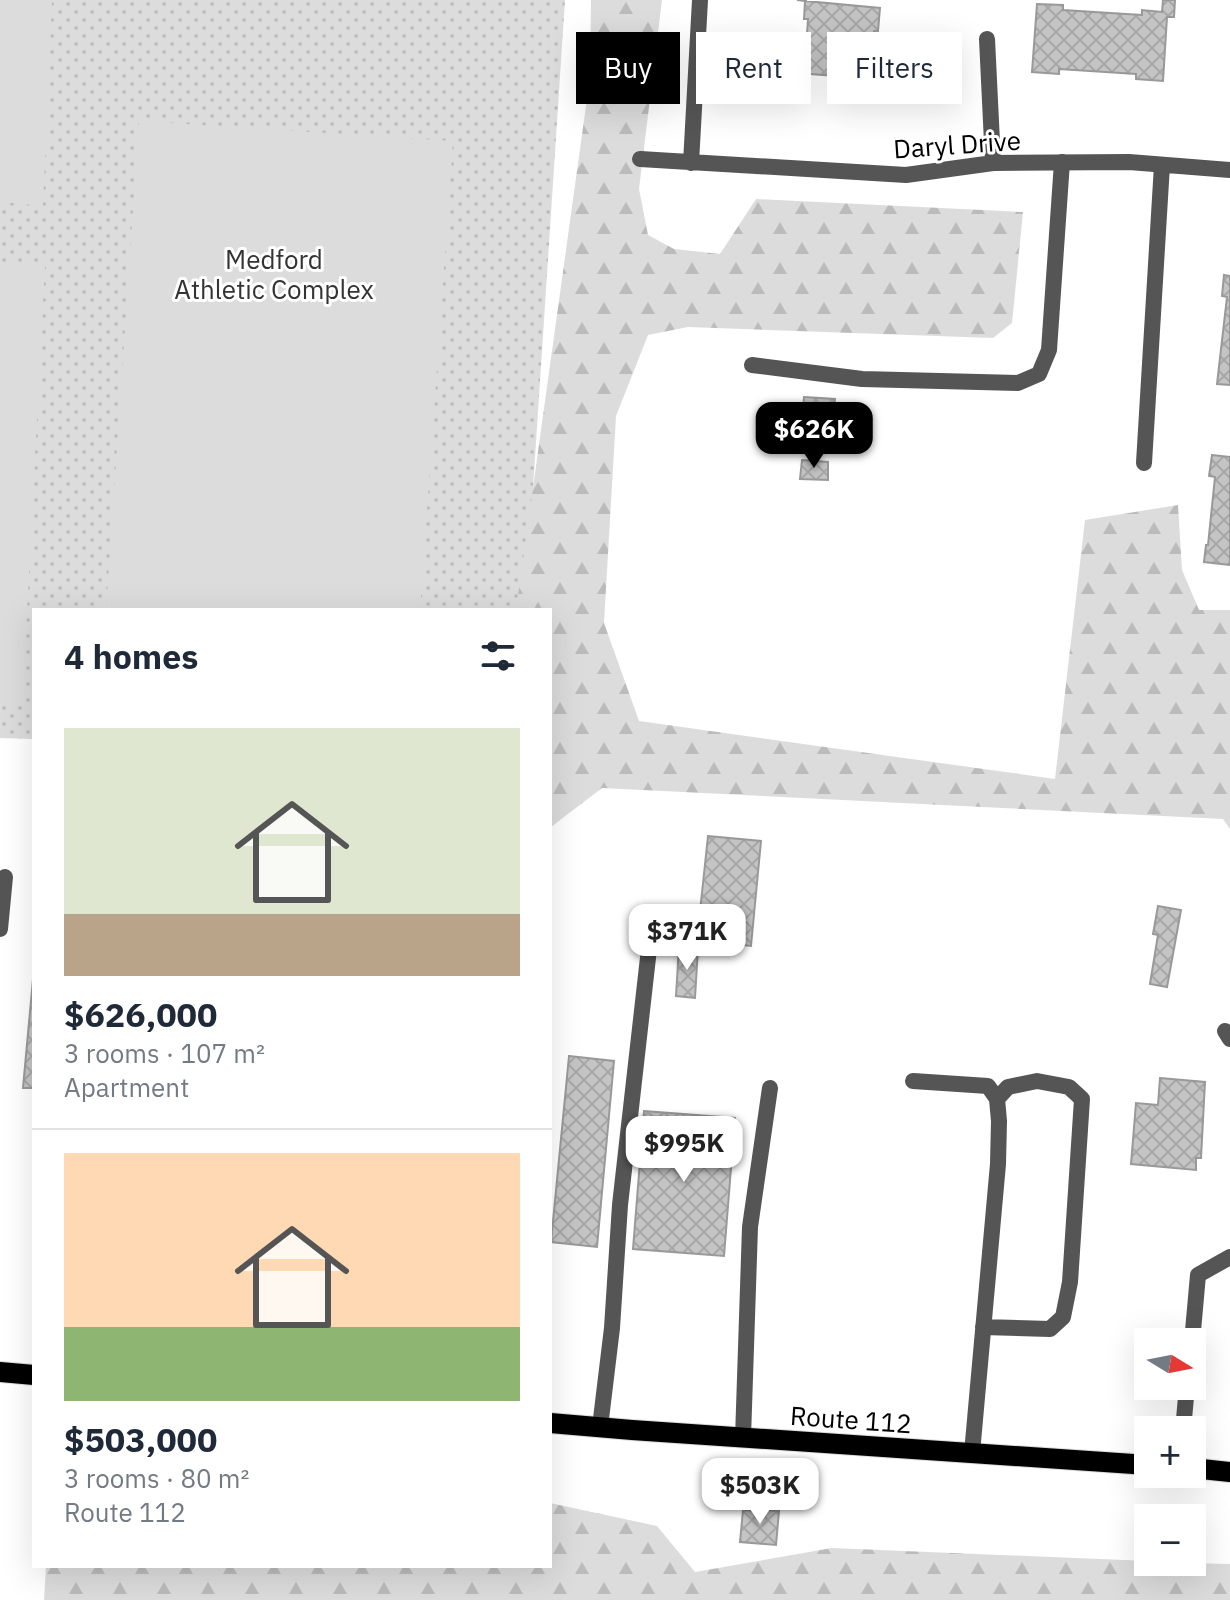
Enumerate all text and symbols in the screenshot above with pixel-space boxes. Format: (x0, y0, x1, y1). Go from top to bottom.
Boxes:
chip: Buy (576, 32, 680, 104)
chip: Rent (696, 32, 811, 104)
chip: Filters (827, 32, 962, 104)
street label: Daryl Drive (892, 123, 1022, 165)
park label: Medford Athletic Complex (174, 242, 374, 306)
pin: $626K (758, 402, 870, 470)
text: $626K (774, 411, 854, 445)
text: 4 homes (64, 634, 199, 678)
icon: filters (476, 634, 520, 678)
icon: home (220, 780, 364, 924)
pin: $371K (631, 904, 743, 972)
text: $371K (647, 913, 727, 947)
text: $626,000 (64, 992, 217, 1036)
text: 3 rooms · 107 m² (64, 1036, 265, 1070)
text: Apartment (64, 1070, 189, 1104)
pin: $995K (628, 1116, 740, 1184)
text: $995K (644, 1125, 724, 1159)
icon: home (220, 1205, 364, 1349)
north arrow (1134, 1328, 1206, 1400)
map controls (1134, 1328, 1206, 1576)
street label: Route 112 (789, 1398, 913, 1440)
button: + (1134, 1416, 1206, 1488)
text: $503,000 (64, 1417, 217, 1461)
pin: $503K (704, 1458, 816, 1526)
text: 3 rooms · 80 m² (64, 1461, 249, 1495)
text: $503K (720, 1467, 800, 1501)
text: Route 112 (64, 1495, 186, 1529)
button: − (1134, 1504, 1206, 1576)

